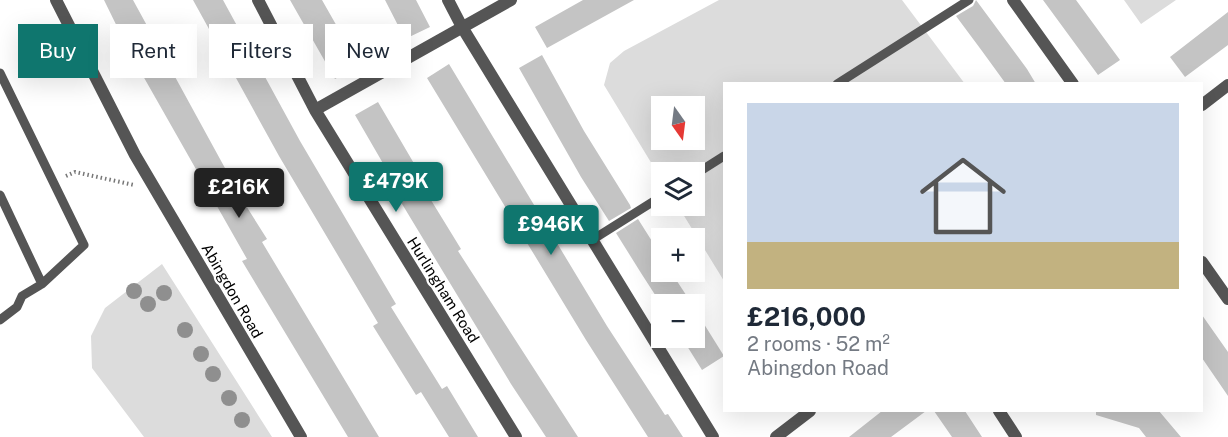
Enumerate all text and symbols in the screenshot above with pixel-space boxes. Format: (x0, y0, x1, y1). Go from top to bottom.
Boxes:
chip: Buy (18, 24, 98, 78)
chip: Rent (110, 24, 197, 78)
chip: Filters (209, 24, 313, 78)
chip: New (325, 24, 411, 78)
north arrow (651, 96, 705, 150)
map controls (651, 96, 705, 348)
icon: home (909, 142, 1017, 250)
pin: £479K (354, 162, 438, 213)
button: layers (651, 162, 705, 216)
pin: £216K (197, 168, 281, 219)
text: £479K (363, 169, 429, 193)
text: £216K (208, 175, 270, 199)
pin: £946K (509, 205, 593, 256)
text: £946K (518, 212, 584, 236)
button: + (651, 228, 705, 282)
street label: Hurlingham Road (404, 234, 483, 346)
street label: Abingdon Road (198, 240, 266, 341)
button: − (651, 294, 705, 348)
text: £216,000 (747, 301, 866, 332)
text: 2 rooms · 52 m² (747, 332, 890, 356)
text: Abingdon Road (747, 356, 889, 380)

